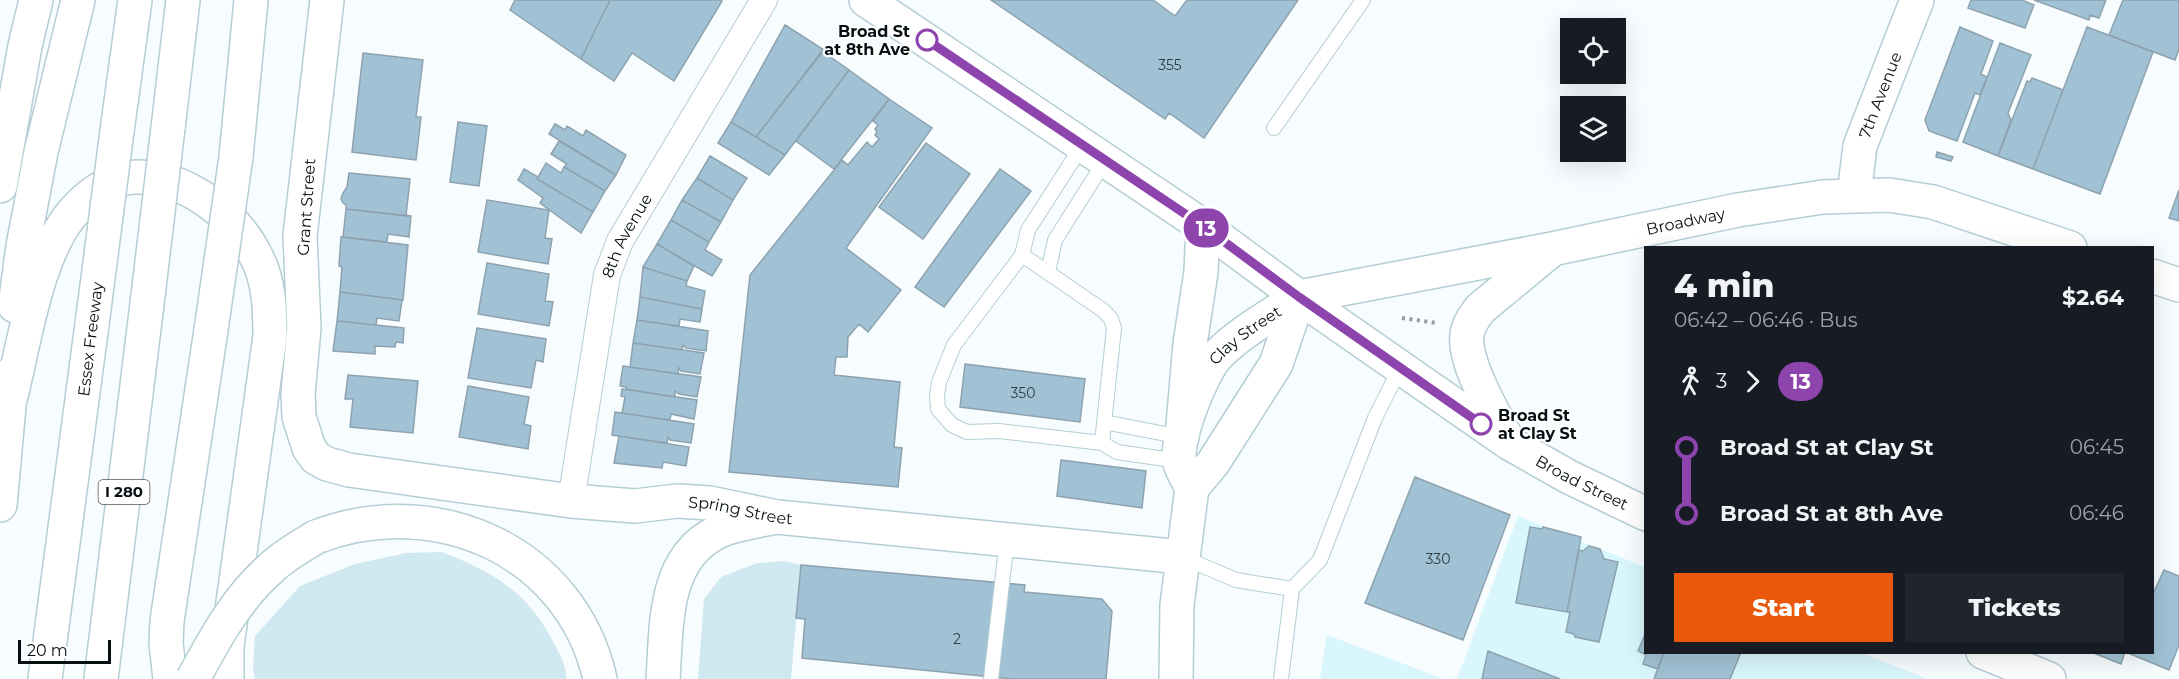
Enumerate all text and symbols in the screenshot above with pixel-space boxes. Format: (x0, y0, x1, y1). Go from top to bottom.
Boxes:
map controls (1560, 18, 1626, 162)
button: locate (1560, 18, 1626, 84)
place label: Broad St at 8th Ave (824, 22, 910, 59)
marker: Broad St at 8th Ave (916, 29, 938, 51)
street label: 7th Avenue (1855, 49, 1906, 141)
house number: 355 (1158, 56, 1182, 74)
button: layers (1560, 96, 1626, 162)
street label: Grant Street (294, 157, 319, 256)
street label: 8th Avenue (598, 190, 656, 280)
street label: Broadway (1644, 204, 1727, 239)
line badge: 13 (1179, 208, 1233, 248)
text: 13 (1196, 216, 1216, 241)
text: 4 min (1674, 265, 1775, 305)
street label: Essex Freeway (74, 280, 107, 397)
text: $2.64 (2062, 284, 2124, 311)
street label: Clay Street (1205, 302, 1285, 368)
text: 06:42 – 06:46 · Bus (1674, 308, 1858, 332)
icon: walk (1674, 365, 1707, 398)
icon: forward (1736, 365, 1769, 398)
text: 3 (1716, 369, 1727, 393)
text: 13 (1790, 369, 1811, 394)
house number: 350 (1011, 384, 1035, 402)
place label: Broad St at Clay St (1498, 406, 1577, 443)
marker: Broad St at Clay St (1470, 413, 1492, 435)
text: Broad St at Clay St (1720, 434, 1934, 461)
text: 06:45 (2070, 435, 2124, 459)
street label: Broad Street (1532, 451, 1632, 514)
road number: I 280 (98, 480, 150, 504)
street label: Spring Street (688, 493, 794, 529)
text: Broad St at 8th Ave (1720, 500, 1943, 527)
text: 06:46 (2069, 501, 2124, 525)
house number: 330 (1426, 550, 1451, 568)
button: Start (1674, 573, 1893, 642)
button: Tickets (1905, 573, 2124, 642)
house number: 2 (953, 630, 961, 648)
scale bar (18, 637, 111, 664)
text: 20 m (27, 641, 68, 660)

